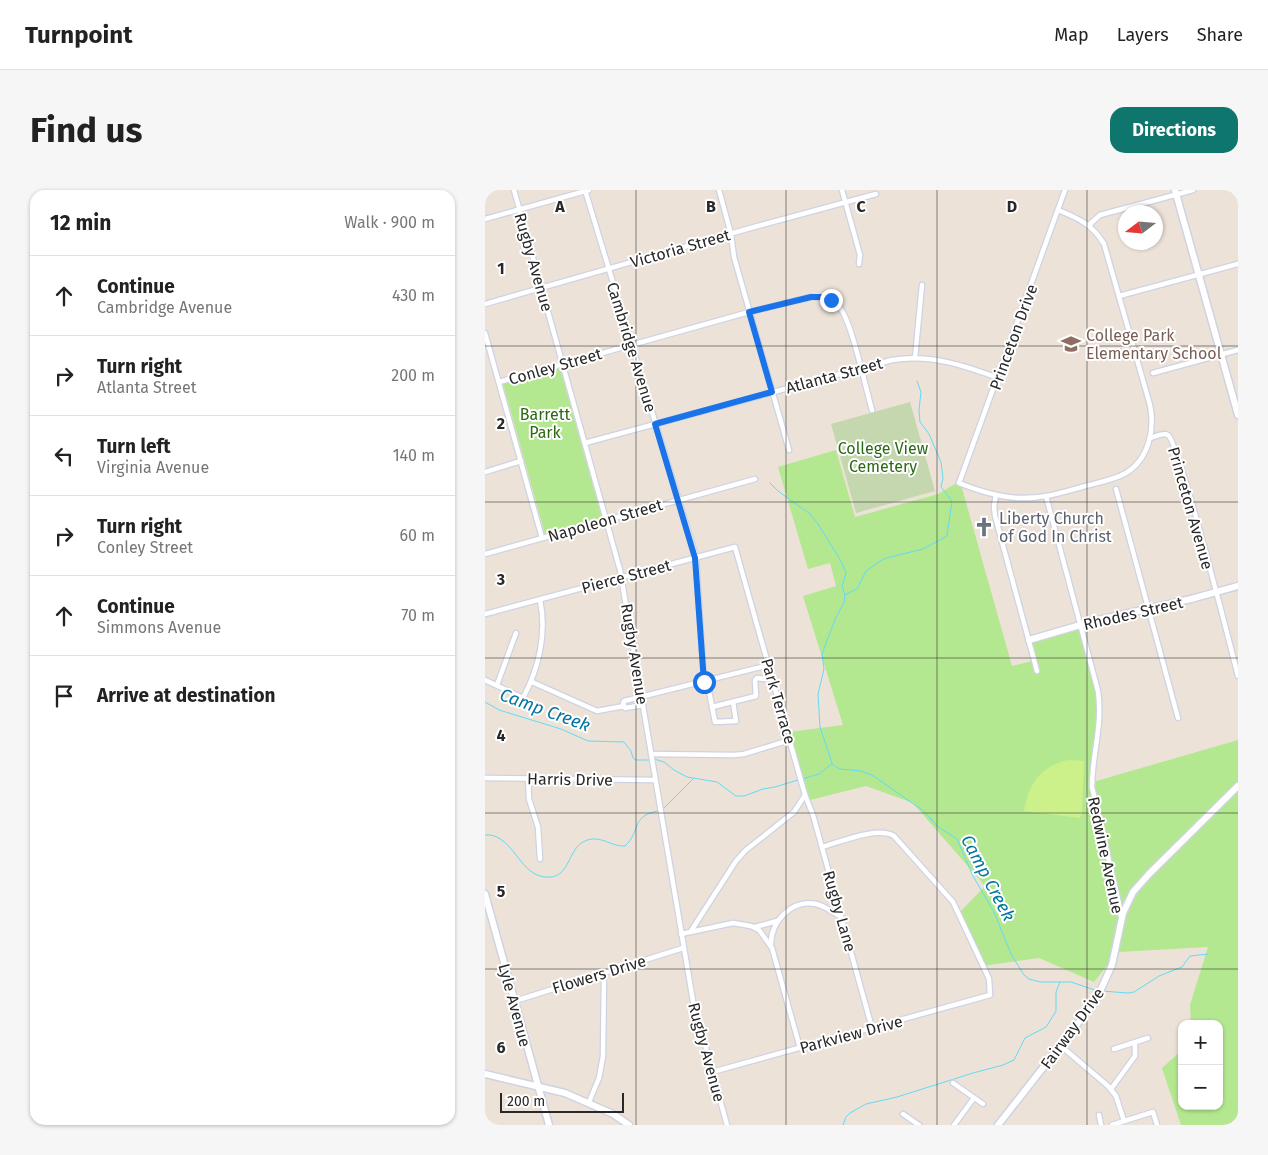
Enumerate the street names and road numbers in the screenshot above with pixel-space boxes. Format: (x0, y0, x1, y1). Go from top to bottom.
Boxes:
street label: Rugby Avenue (510, 211, 557, 314)
street label: Victoria Street (628, 225, 732, 272)
street label: Cambridge Avenue (603, 280, 660, 415)
street label: Princeton Drive (986, 282, 1041, 393)
street label: Conley Street (506, 344, 604, 389)
street label: Atlanta Street (784, 353, 885, 398)
street label: Princeton Avenue (1164, 445, 1217, 572)
street label: Napoleon Street (546, 495, 665, 546)
street label: Pierce Street (579, 555, 673, 598)
street label: Rhodes Street (1081, 593, 1185, 634)
street label: Rugby Avenue (617, 602, 652, 706)
street label: Park Terrace (757, 656, 800, 746)
street label: Harris Drive (527, 769, 613, 790)
street label: Redwine Avenue (1084, 795, 1127, 915)
street label: Rugby Lane (819, 868, 860, 954)
street label: Flowers Drive (550, 951, 648, 998)
street label: Lyle Avenue (494, 961, 535, 1049)
street label: Fairway Drive (1037, 984, 1108, 1073)
street label: Rugby Avenue (684, 1000, 729, 1104)
street label: Parkview Drive (798, 1012, 905, 1057)

